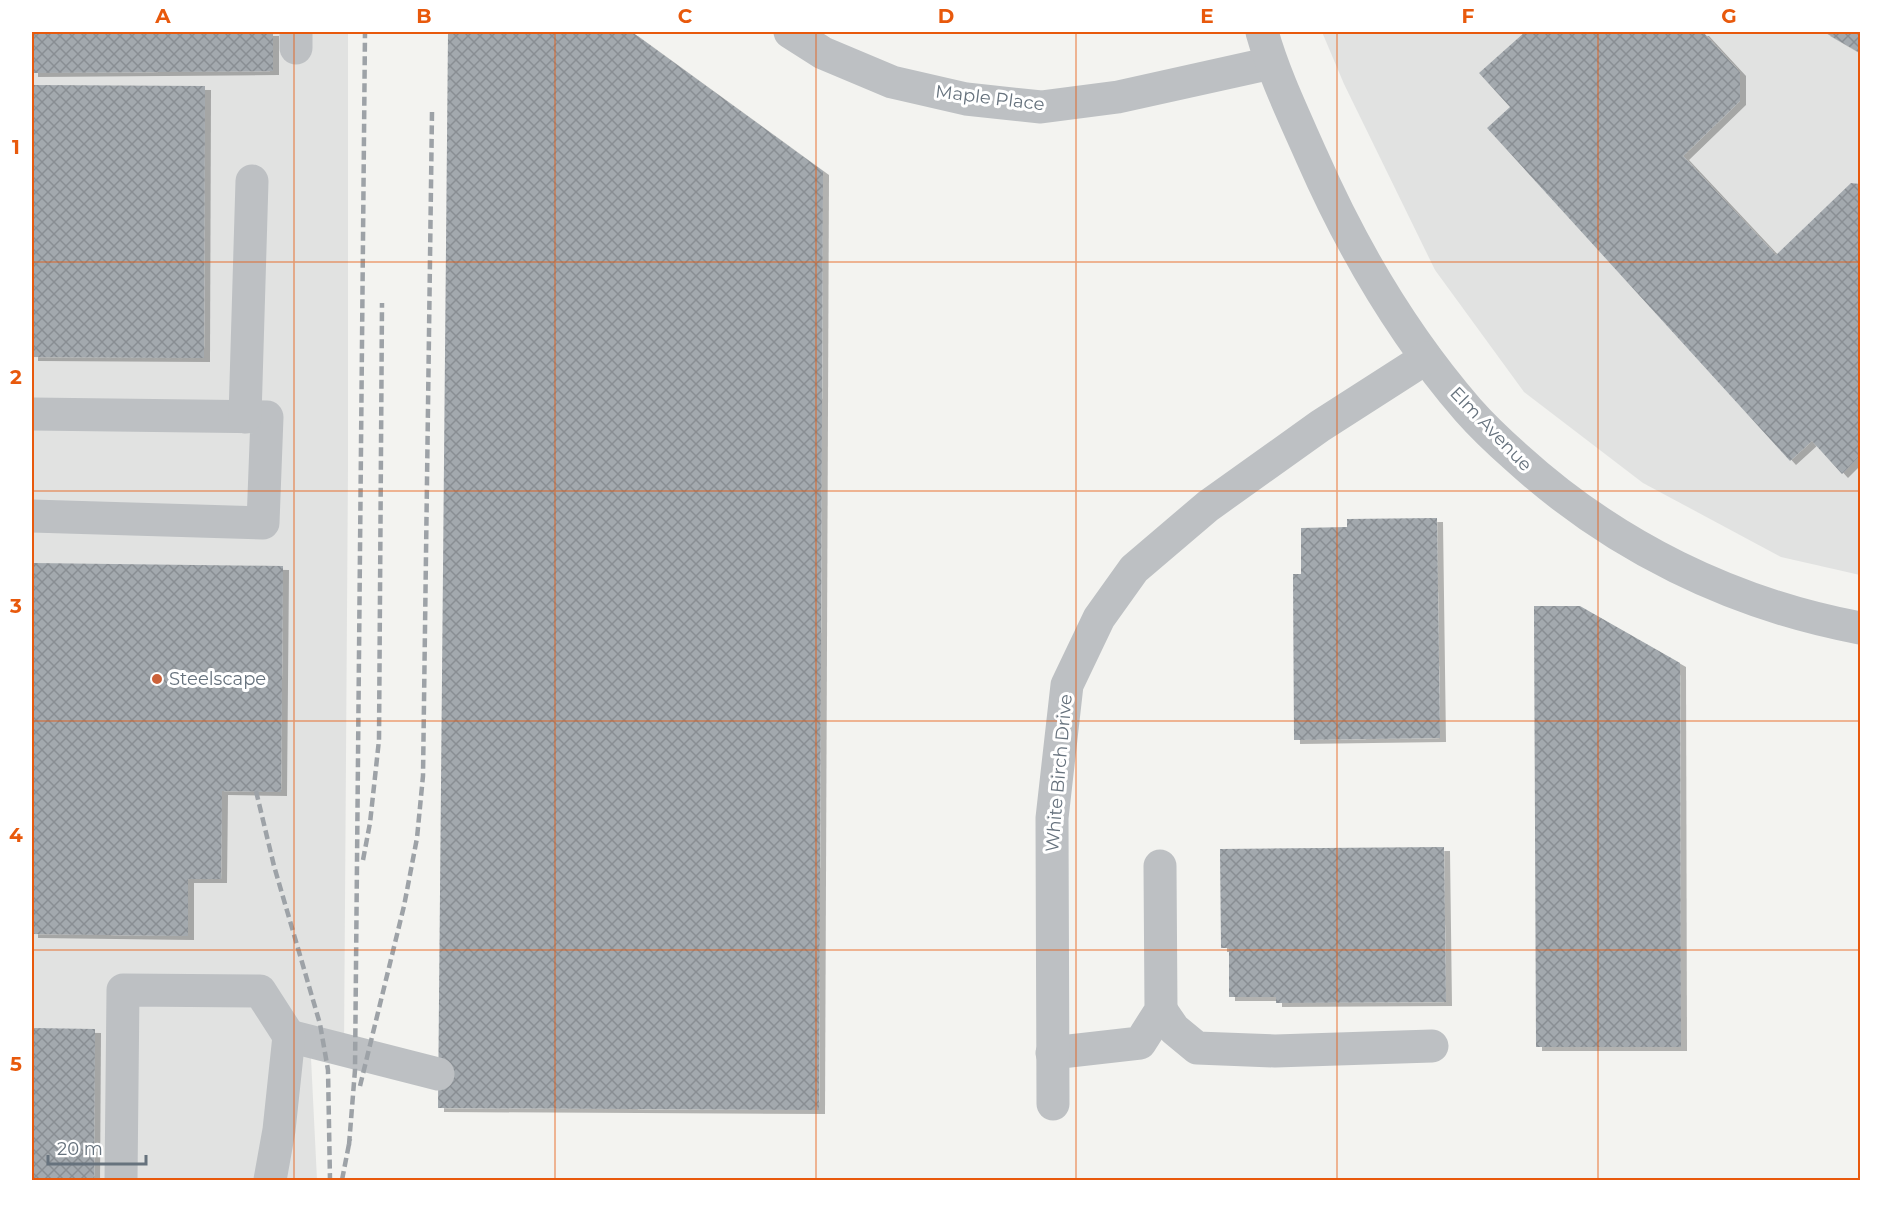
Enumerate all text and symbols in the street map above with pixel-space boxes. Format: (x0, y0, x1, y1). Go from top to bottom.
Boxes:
text: A (154, 4, 171, 28)
text: B (416, 4, 432, 28)
text: C (678, 4, 693, 28)
text: D (938, 4, 954, 28)
text: E (1200, 4, 1214, 28)
text: F (1462, 4, 1475, 28)
text: G (1721, 4, 1737, 28)
street label: Maple Place (934, 80, 1046, 116)
text: 1 (12, 135, 20, 159)
text: 2 (10, 365, 22, 389)
street label: Elm Avenue (1445, 382, 1537, 476)
text: 3 (9, 594, 22, 618)
place label: Steelscape (169, 668, 266, 690)
marker: Steelscape (150, 672, 164, 686)
street label: White Birch Drive (1041, 693, 1077, 853)
text: 4 (9, 823, 23, 847)
text: 5 (10, 1052, 22, 1076)
scale bar (48, 1128, 146, 1166)
text: 20 m (57, 1138, 103, 1160)

